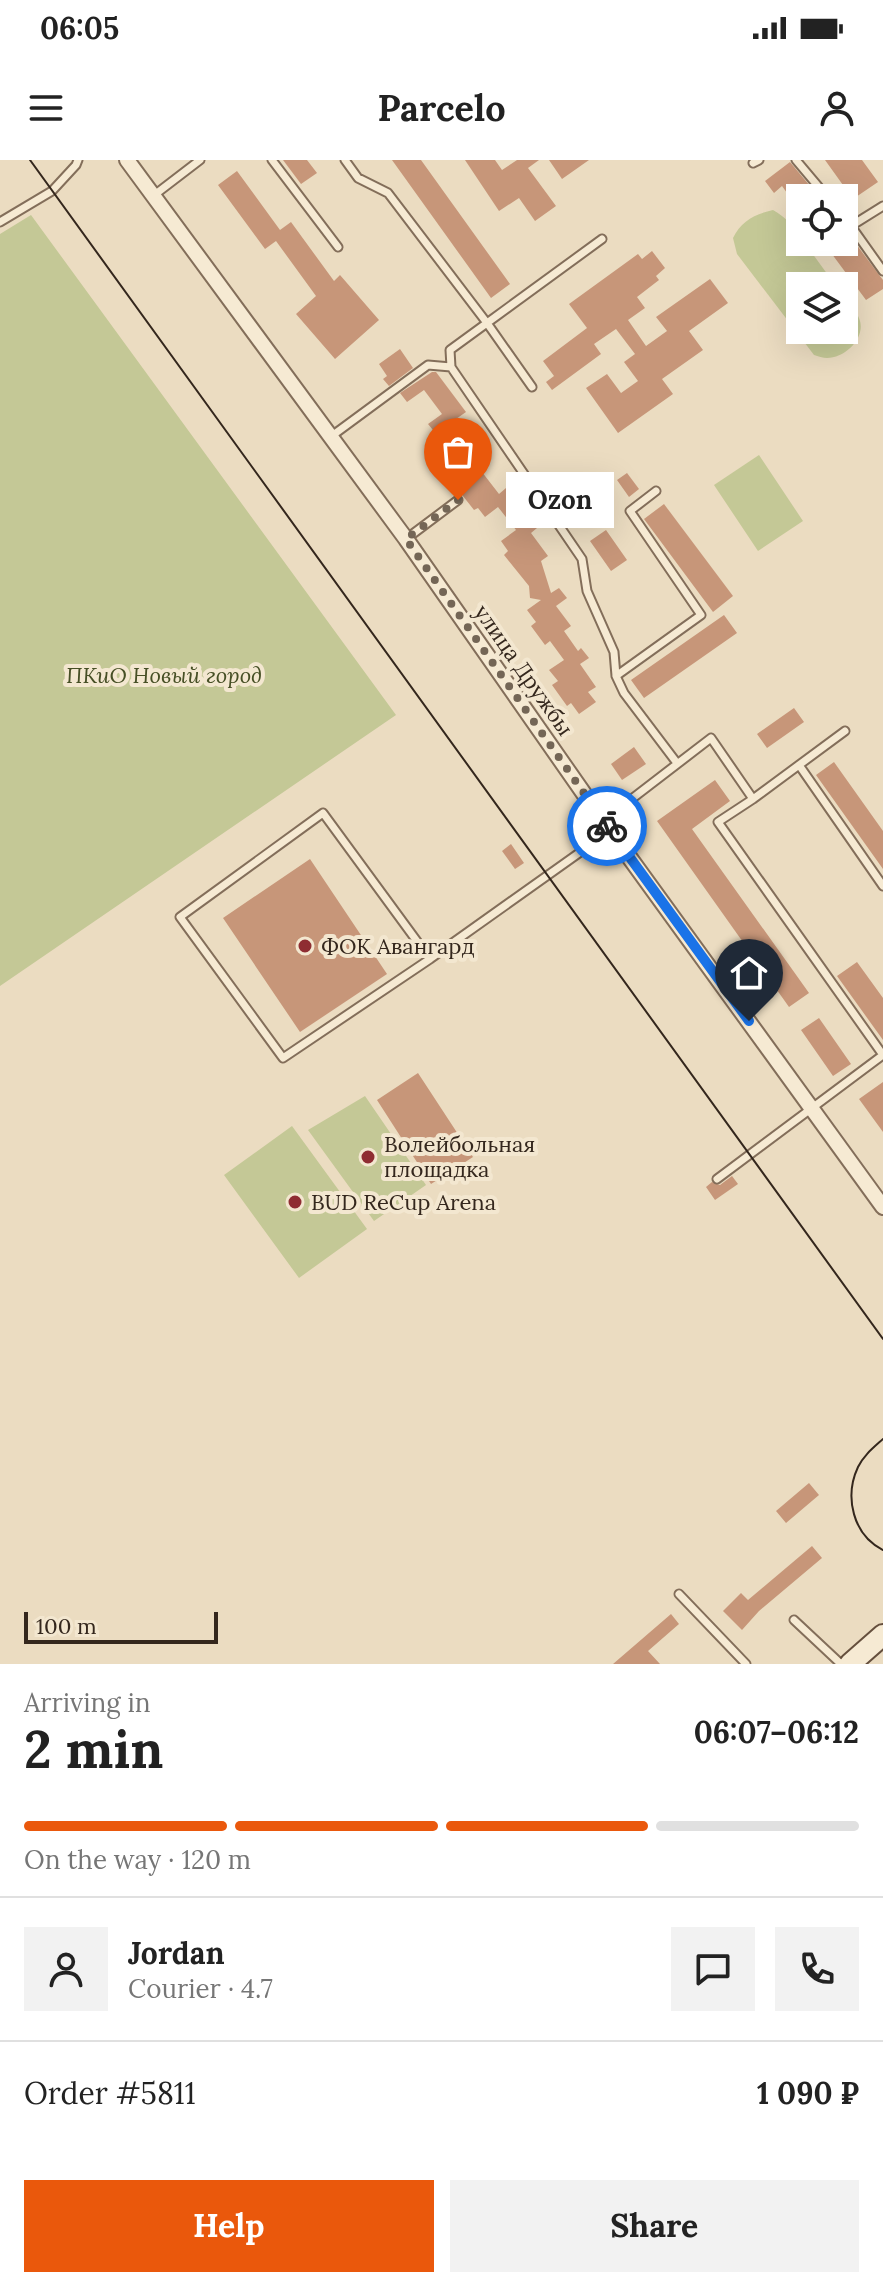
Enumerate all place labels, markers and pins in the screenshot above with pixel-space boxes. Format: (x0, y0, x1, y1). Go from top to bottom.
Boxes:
pin (424, 418, 492, 500)
callout: Ozon (506, 472, 614, 528)
place label: ФОК Авангард (321, 932, 475, 960)
marker: ФОК Авангард (296, 937, 314, 955)
pin (715, 939, 783, 1021)
place label: Волейбольная площадка (384, 1130, 535, 1183)
marker: Волейбольная площадка (359, 1148, 377, 1166)
place label: BUD ReCup Arena (311, 1188, 496, 1216)
marker: BUD ReCup Arena (286, 1193, 304, 1211)

